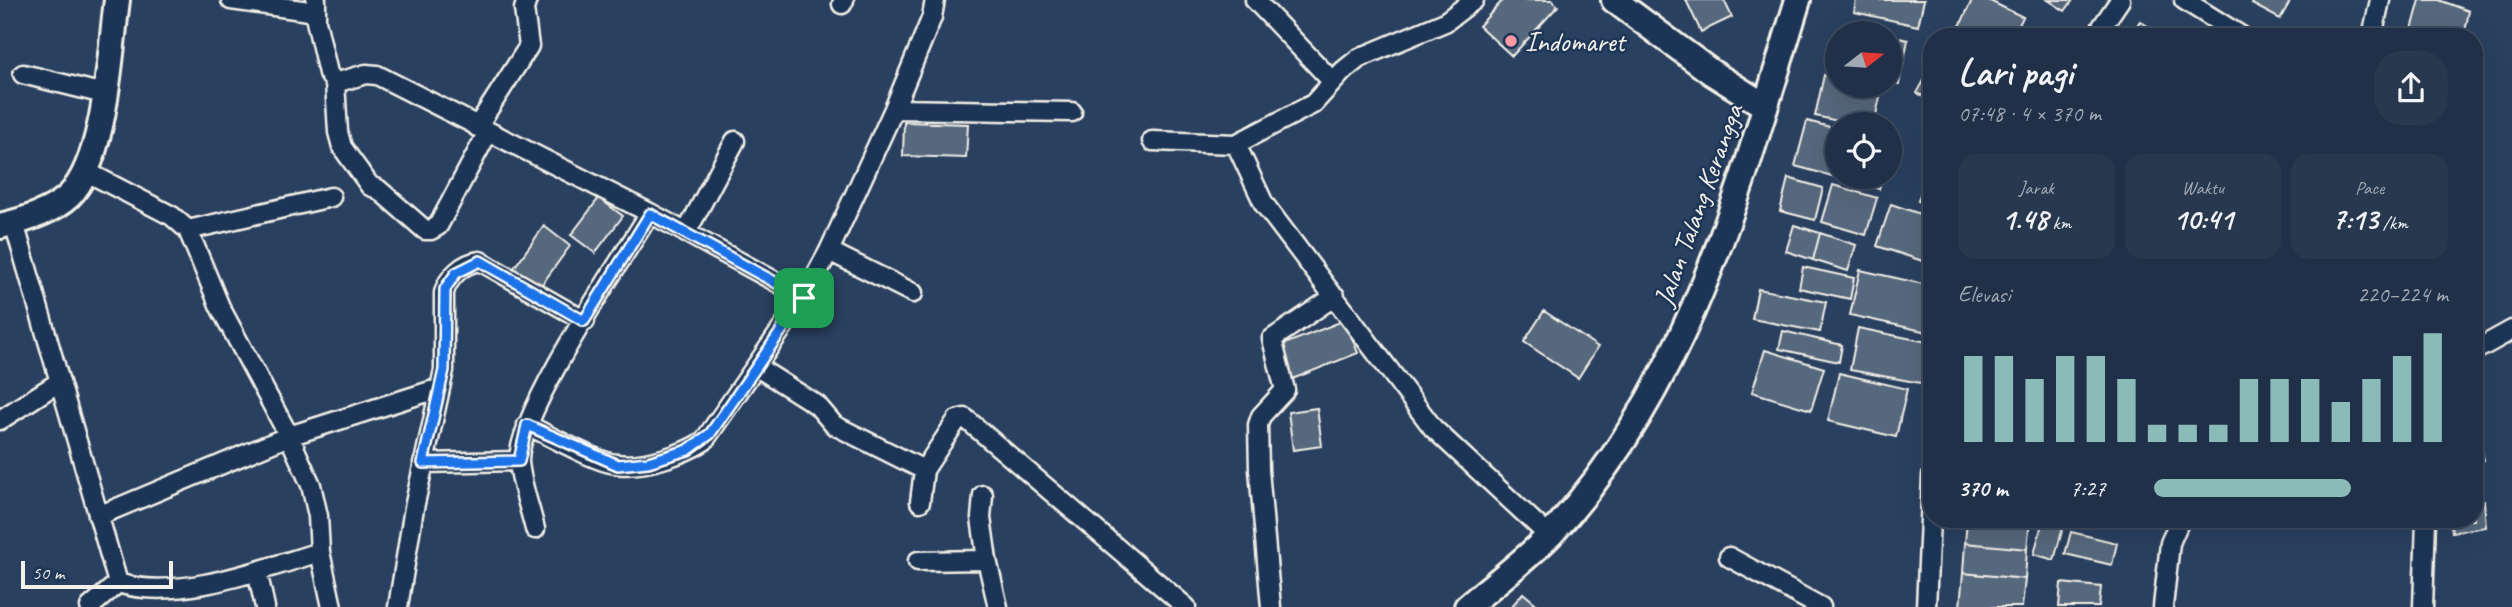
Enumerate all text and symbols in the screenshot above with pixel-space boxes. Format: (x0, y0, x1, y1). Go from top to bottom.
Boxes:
north arrow (1825, 21, 1902, 98)
map controls (1825, 21, 1902, 189)
place label: Indomaret (1525, 24, 1627, 59)
marker: Indomaret (1503, 33, 1519, 49)
text: Lari pagi (1958, 49, 2073, 96)
button: share (2374, 51, 2448, 125)
street label: Jalan Talang Kerangga (1645, 98, 1751, 313)
text: 07:48 · 4 × 370 m (1958, 99, 2101, 128)
button: locate (1825, 112, 1902, 189)
text: Jarak (2019, 176, 2054, 200)
text: Waktu (2182, 176, 2224, 200)
text: Pace (2355, 176, 2384, 200)
text: 1.48 (2002, 200, 2048, 238)
text: 10:41 (2173, 200, 2233, 238)
text: 7:13 (2332, 200, 2378, 238)
text: km (2048, 211, 2071, 235)
text: /km (2378, 211, 2408, 235)
pin (774, 268, 834, 328)
icon: arrive (785, 279, 823, 317)
text: Elevasi (1958, 280, 2011, 309)
text: 220–224 m (2357, 280, 2448, 309)
text: 370 m (1958, 474, 2008, 503)
text: 7:27 (2070, 474, 2106, 503)
scale bar (21, 558, 173, 590)
text: 50 m (32, 561, 64, 585)

